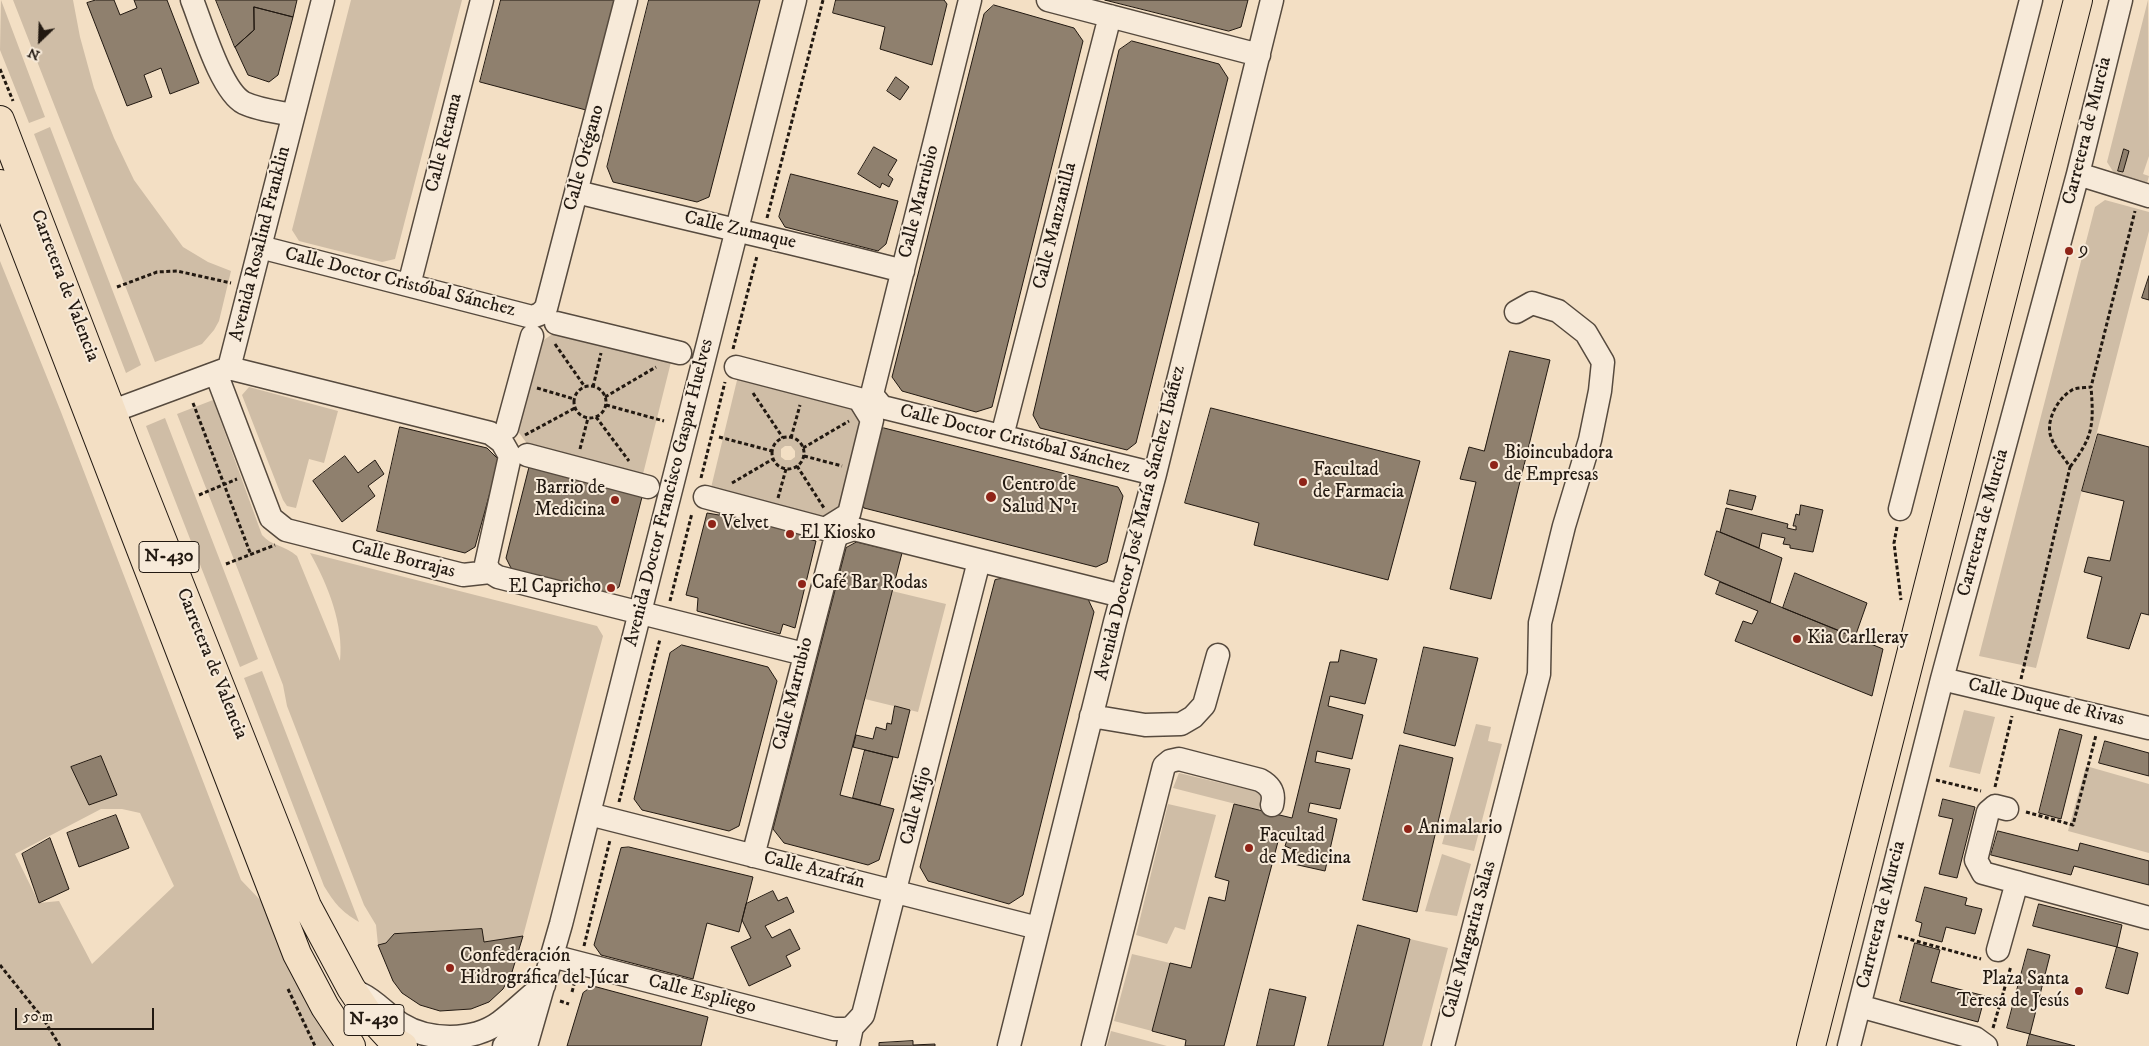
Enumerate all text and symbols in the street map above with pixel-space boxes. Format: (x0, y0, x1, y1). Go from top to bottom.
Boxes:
north arrow (15, 15, 65, 65)
text: N (25, 43, 43, 64)
street label: Carretera de Murcia (2059, 55, 2117, 207)
street label: Calle Retama (422, 91, 468, 195)
street label: Calle Orégano (560, 102, 610, 214)
street label: Calle Marrubio (895, 143, 945, 261)
street label: Avenida Rosalind Franklin (226, 144, 296, 344)
street label: Calle Manzanilla (1029, 160, 1083, 292)
street label: Carretera de Valencia (25, 207, 103, 365)
street label: Calle Zumaque (682, 207, 798, 255)
place label: 9 (2079, 240, 2088, 262)
street label: Calle Doctor Cristóbal Sánchez (282, 243, 518, 323)
marker: 9 (2063, 245, 2075, 257)
street label: Avenida Doctor Francisco Gaspar Huelves (621, 337, 719, 649)
street label: Avenida Doctor José María Sánchez Ibáñez (1091, 363, 1191, 683)
street label: Calle Doctor Cristóbal Sánchez (897, 400, 1133, 480)
place label: Bioincubadora de Empresas (1504, 443, 1613, 487)
street label: Carretera de Murcia (1953, 447, 2015, 599)
marker: Bioincubadora de Empresas (1488, 459, 1500, 471)
place label: Facultad de Farmacia (1313, 460, 1404, 504)
place label: Centro de Salud Nº1 (1002, 475, 1078, 519)
marker: Facultad de Farmacia (1297, 476, 1309, 488)
place label: Barrio de Medicina (535, 478, 605, 522)
marker: Centro de Salud Nº1 (984, 490, 998, 504)
marker: Barrio de Medicina (609, 494, 621, 506)
place label: Velvet (722, 513, 769, 535)
marker: Velvet (706, 518, 718, 530)
place label: El Kiosko (800, 523, 876, 545)
marker: El Kiosko (784, 528, 796, 540)
street label: Calle Borrajas (349, 536, 457, 584)
road number: N-430 (139, 542, 199, 572)
place label: Café Bar Rodas (812, 573, 928, 595)
place label: El Capricho (508, 577, 601, 599)
marker: Café Bar Rodas (796, 578, 808, 590)
marker: El Capricho (605, 582, 617, 594)
street label: Carretera de Valencia (170, 585, 252, 743)
place label: Kia Carlleray (1807, 628, 1908, 650)
marker: Kia Carlleray (1791, 633, 1803, 645)
street label: Calle Marrubio (769, 635, 819, 753)
street label: Calle Duque de Rivas (1966, 674, 2126, 732)
street label: Calle Mijo (896, 764, 938, 848)
place label: Animalario (1418, 818, 1502, 840)
marker: Animalario (1402, 823, 1414, 835)
place label: Facultad de Medicina (1259, 826, 1351, 870)
street label: Carretera de Murcia (1853, 839, 1911, 991)
marker: Facultad de Medicina (1243, 842, 1255, 854)
street label: Calle Azafrán (761, 847, 867, 895)
street label: Calle Margarita Salas (1438, 859, 1502, 1021)
place label: Confederación Hidrográfica del Júcar (460, 946, 629, 990)
marker: Confederación Hidrográfica del Júcar (444, 962, 456, 974)
place label: Plaza Santa Teresa de Jesús (1957, 969, 2069, 1013)
street label: Calle Espliego (646, 971, 758, 1019)
marker: Plaza Santa Teresa de Jesús (2073, 985, 2085, 997)
scale bar (18, 998, 156, 1030)
road number: N-430 (344, 1004, 404, 1036)
text: 50 m (23, 1007, 53, 1026)

